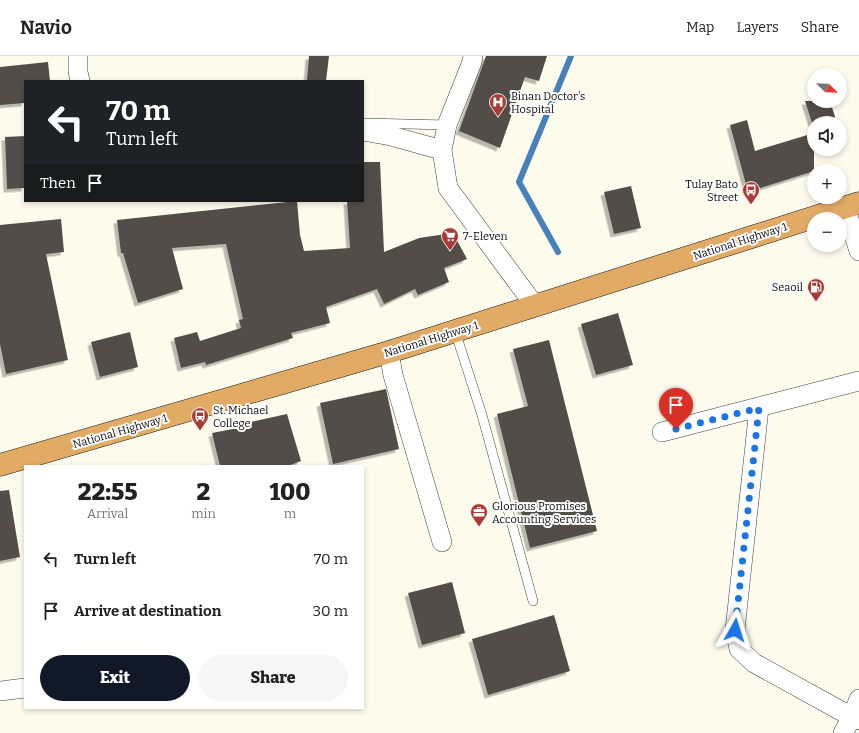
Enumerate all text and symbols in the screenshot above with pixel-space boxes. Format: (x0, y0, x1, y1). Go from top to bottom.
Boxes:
text: Navio (20, 16, 72, 39)
text: Map (686, 19, 714, 36)
text: Layers (736, 19, 779, 36)
text: Share (801, 19, 839, 36)
north arrow (807, 68, 847, 108)
map controls (807, 68, 847, 252)
place label: Binan Doctor's Hospital (511, 90, 585, 116)
hospital icon: Binan Doctor's Hospital (488, 92, 508, 117)
text: 70 m (106, 94, 170, 127)
icon: left (40, 96, 92, 148)
button: sound (807, 116, 847, 156)
text: Turn left (106, 128, 178, 150)
button: + (807, 164, 847, 204)
icon: arrive (84, 172, 106, 194)
text: Then (40, 174, 76, 192)
place label: Tulay Bato Street (685, 178, 738, 204)
bus stop icon: Tulay Bato Street (741, 180, 761, 205)
button: − (807, 212, 847, 252)
street label: National Highway 1 (692, 220, 789, 263)
supermarket icon: 7-Eleven (440, 226, 460, 251)
place label: 7-Eleven (463, 230, 508, 243)
fuel station icon: Seaoil (806, 277, 826, 302)
place label: Seaoil (772, 281, 803, 294)
street label: National Highway 1 (382, 319, 480, 360)
pin (659, 388, 693, 429)
icon: arrive (665, 394, 687, 416)
place label: St. Michael College (213, 404, 269, 430)
bus stop icon: St. Michael College (190, 406, 210, 431)
street label: National Highway 1 (71, 412, 169, 451)
text: 22:55 (78, 478, 138, 506)
text: 2 (197, 478, 210, 506)
text: 100 (269, 478, 310, 506)
place label: Glorious Promises Accounting Services (492, 500, 596, 526)
office icon: Glorious Promises Accounting Services (469, 502, 489, 527)
text: Arrival (87, 506, 128, 521)
text: min (191, 506, 216, 521)
text: m (284, 506, 296, 521)
icon: left (40, 548, 62, 570)
text: Turn left (74, 550, 136, 568)
text: 70 m (314, 550, 348, 568)
icon: arrive (40, 600, 62, 622)
text: Arrive at destination (74, 602, 221, 620)
text: 30 m (313, 602, 348, 620)
position arrow (714, 609, 756, 651)
button: Exit (40, 655, 190, 701)
button: Share (198, 655, 348, 701)

